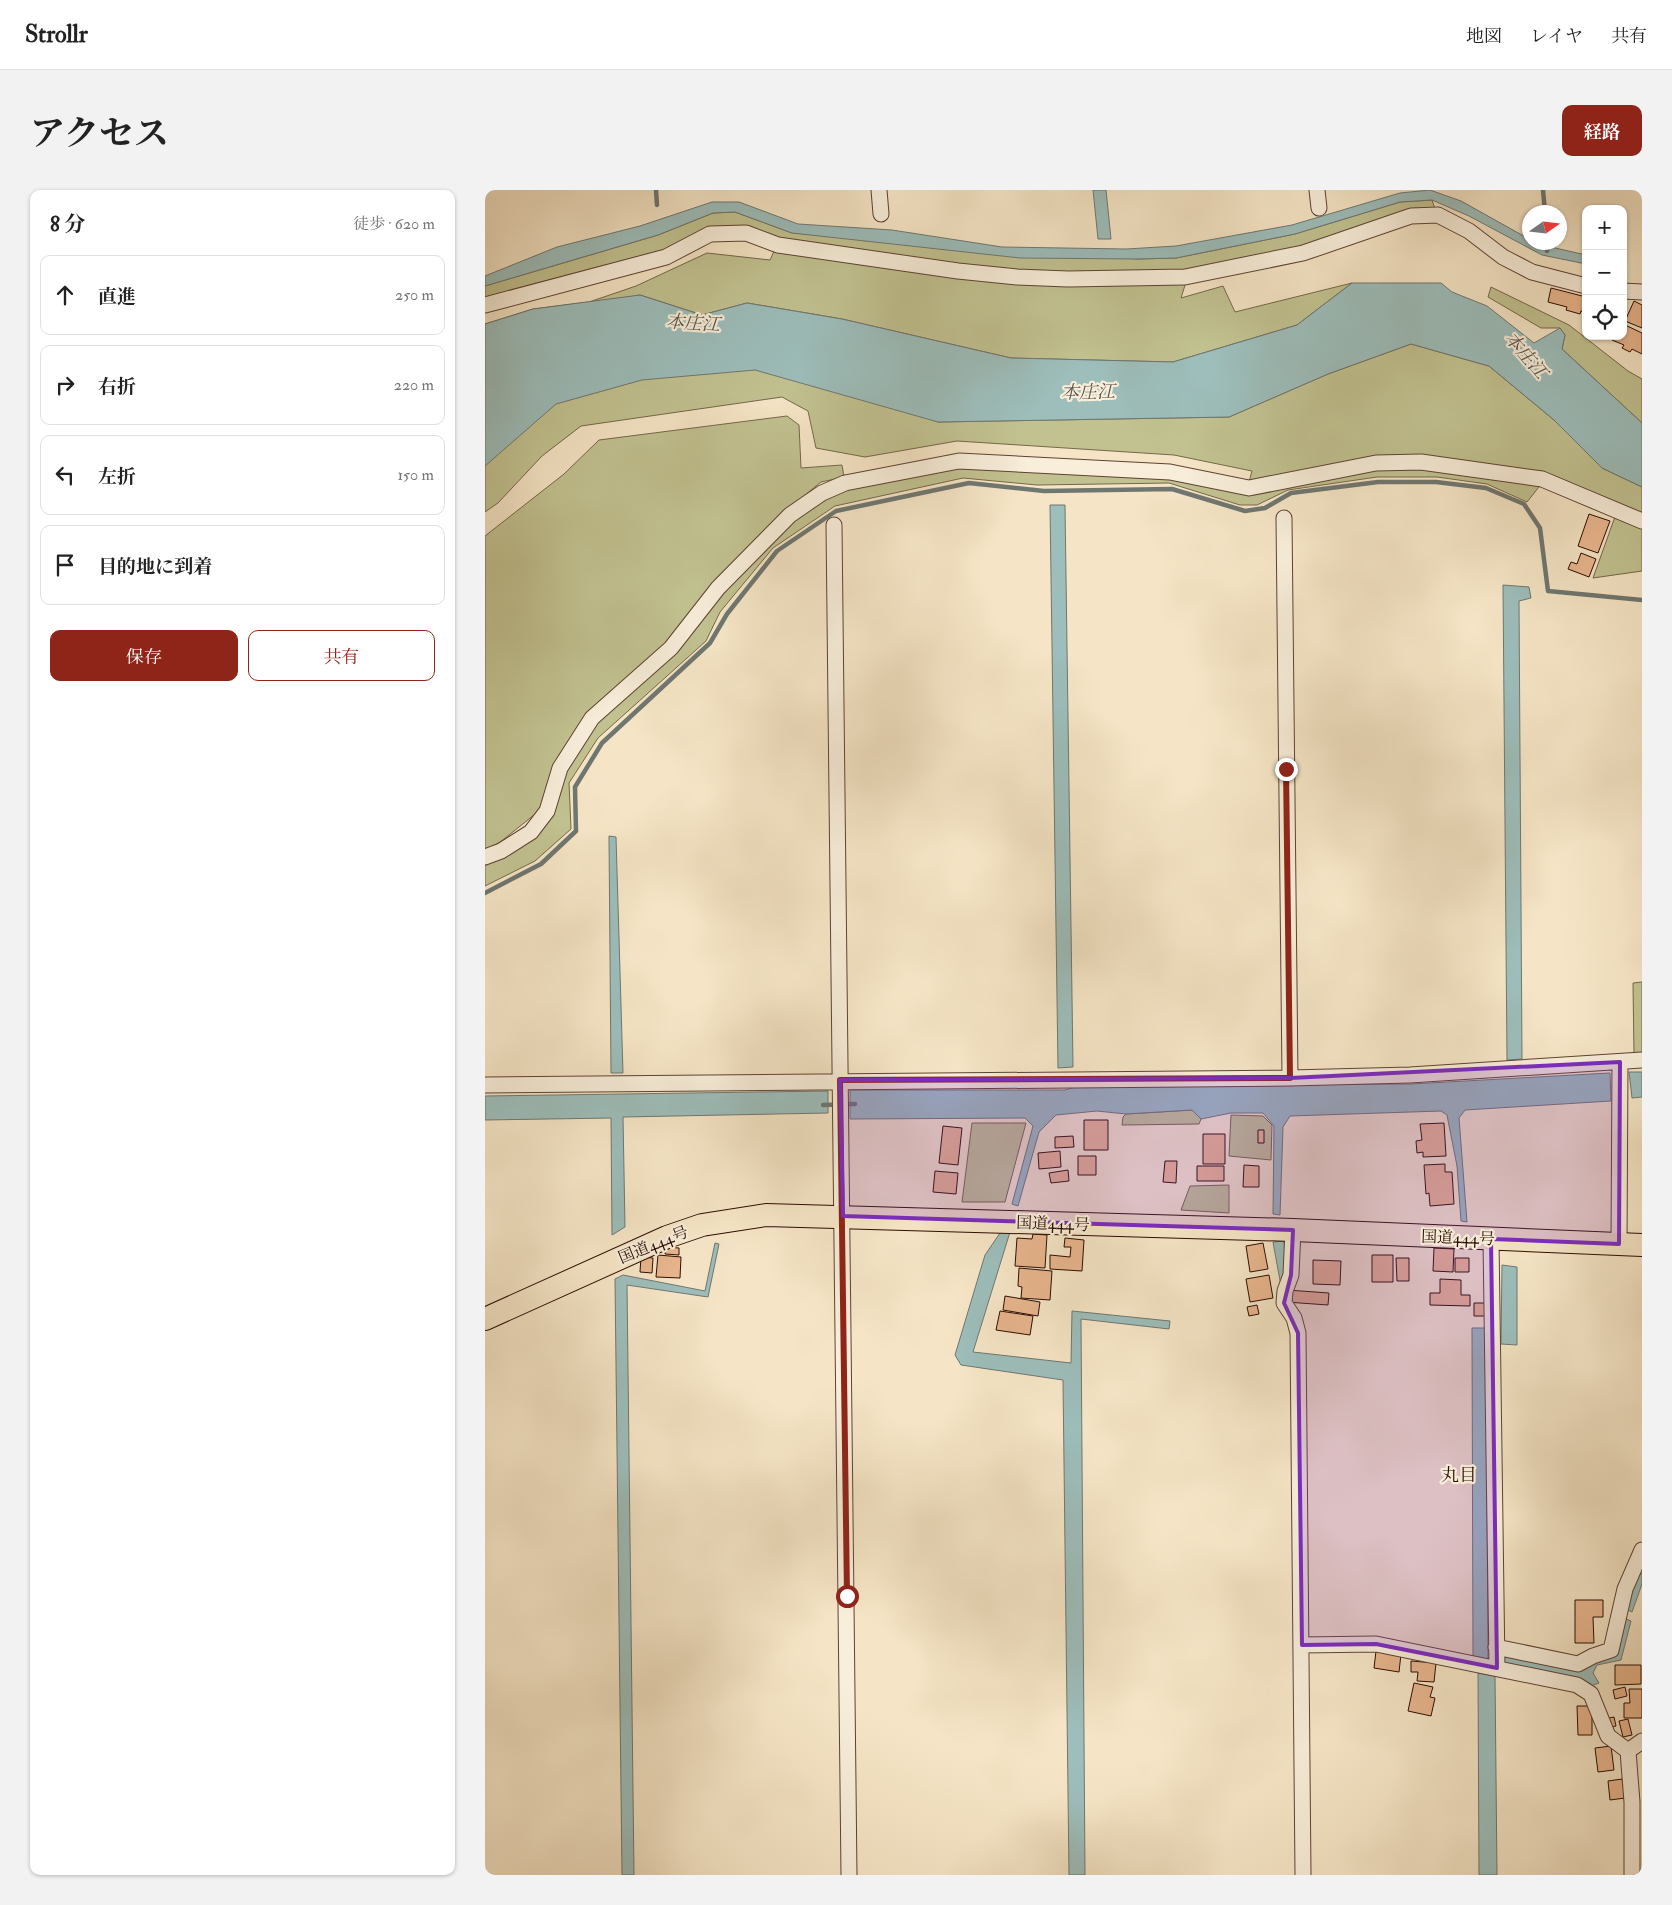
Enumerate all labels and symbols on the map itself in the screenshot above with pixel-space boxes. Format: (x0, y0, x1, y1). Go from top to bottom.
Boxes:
north arrow (1522, 205, 1567, 250)
water label: 本庄江 (665, 310, 724, 337)
water label: 本庄江 (1499, 327, 1554, 386)
water label: 本庄江 (1061, 380, 1118, 404)
route end (1275, 758, 1298, 781)
street label: 国道444号 (1016, 1213, 1090, 1235)
street label: 国道444号 (615, 1222, 691, 1268)
street label: 国道444号 (1421, 1227, 1495, 1249)
district label: 丸目 (1441, 1464, 1477, 1487)
route start (836, 1585, 859, 1608)

